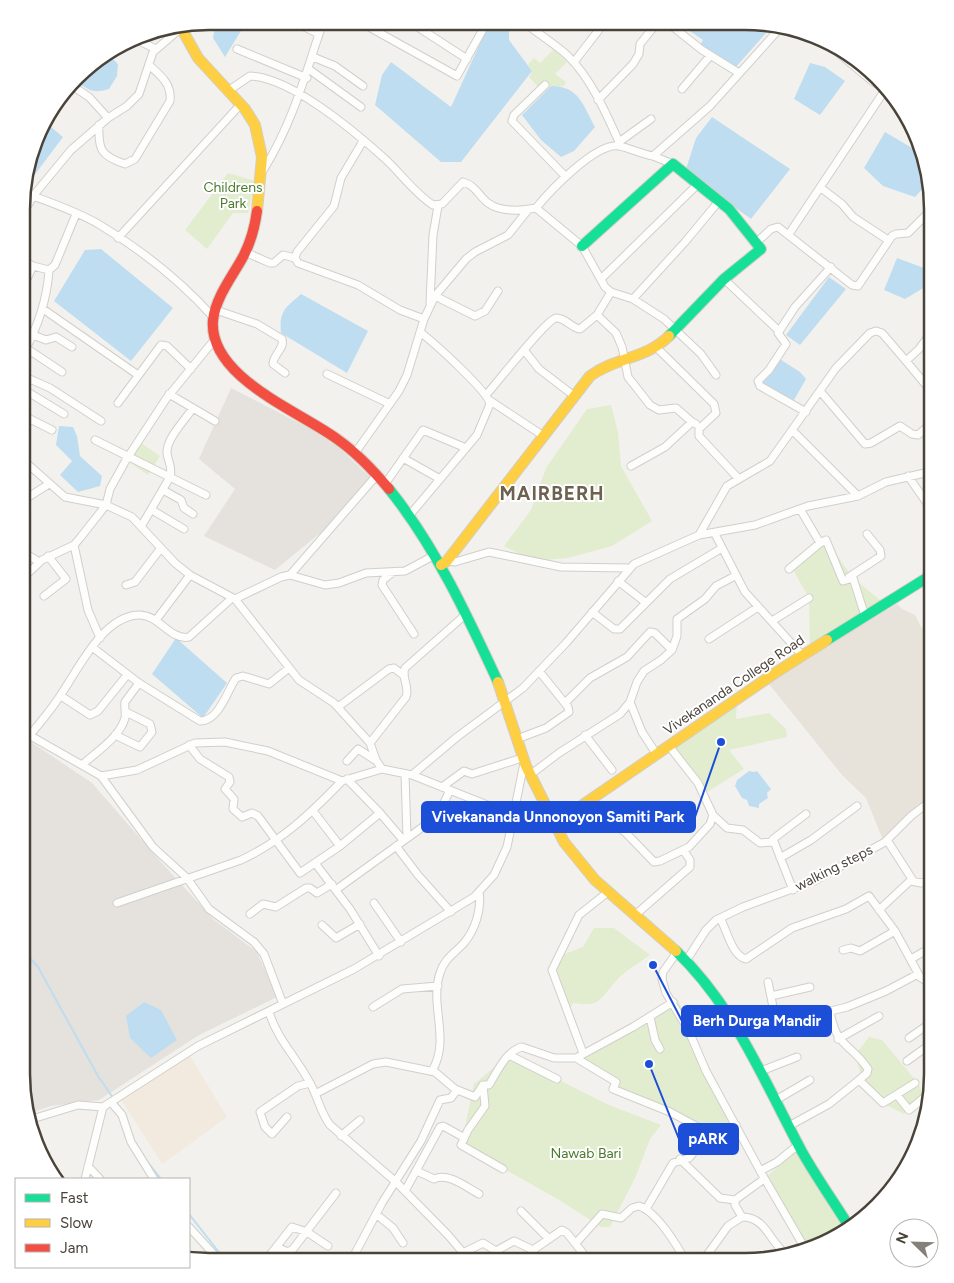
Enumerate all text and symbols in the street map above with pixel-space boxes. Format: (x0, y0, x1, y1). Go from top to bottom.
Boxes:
park label: Childrens Park (203, 179, 263, 212)
district label: MAIRBERH (500, 482, 604, 505)
street label: Vivekananda College Road (660, 631, 808, 739)
callout: Vivekananda Unnonoyon Samiti Park (422, 802, 695, 832)
text: Vivekananda Unnonoyon Samiti Park (431, 808, 685, 826)
street label: walking steps (792, 841, 876, 895)
callout: Berh Durga Mandir (682, 1006, 831, 1036)
text: Berh Durga Mandir (693, 1012, 822, 1030)
callout: pARK (679, 1124, 738, 1154)
text: pARK (688, 1130, 728, 1148)
park label: Nawab Bari (550, 1145, 622, 1162)
legend (15, 1178, 190, 1268)
text: Fast (60, 1189, 89, 1207)
text: Slow (60, 1214, 93, 1232)
north arrow (889, 1218, 939, 1268)
text: N (893, 1230, 912, 1246)
text: Jam (60, 1239, 88, 1257)

